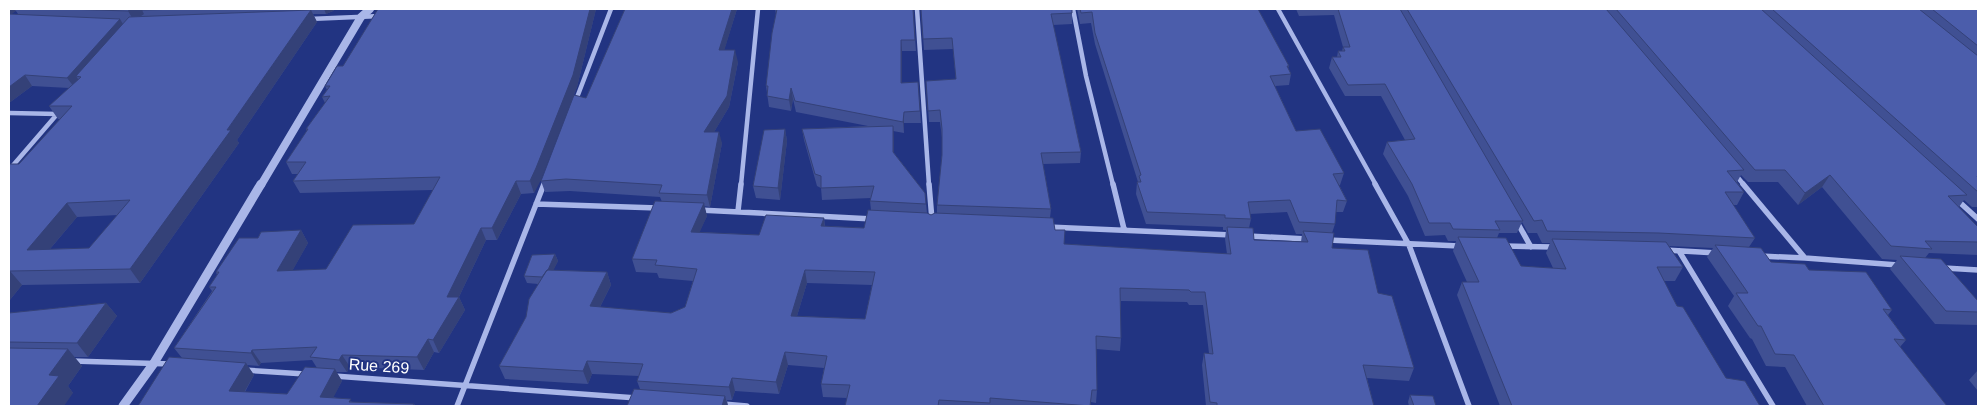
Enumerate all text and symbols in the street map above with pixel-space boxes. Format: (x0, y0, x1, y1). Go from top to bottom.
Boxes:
street label: Rue 269 (348, 355, 410, 377)

